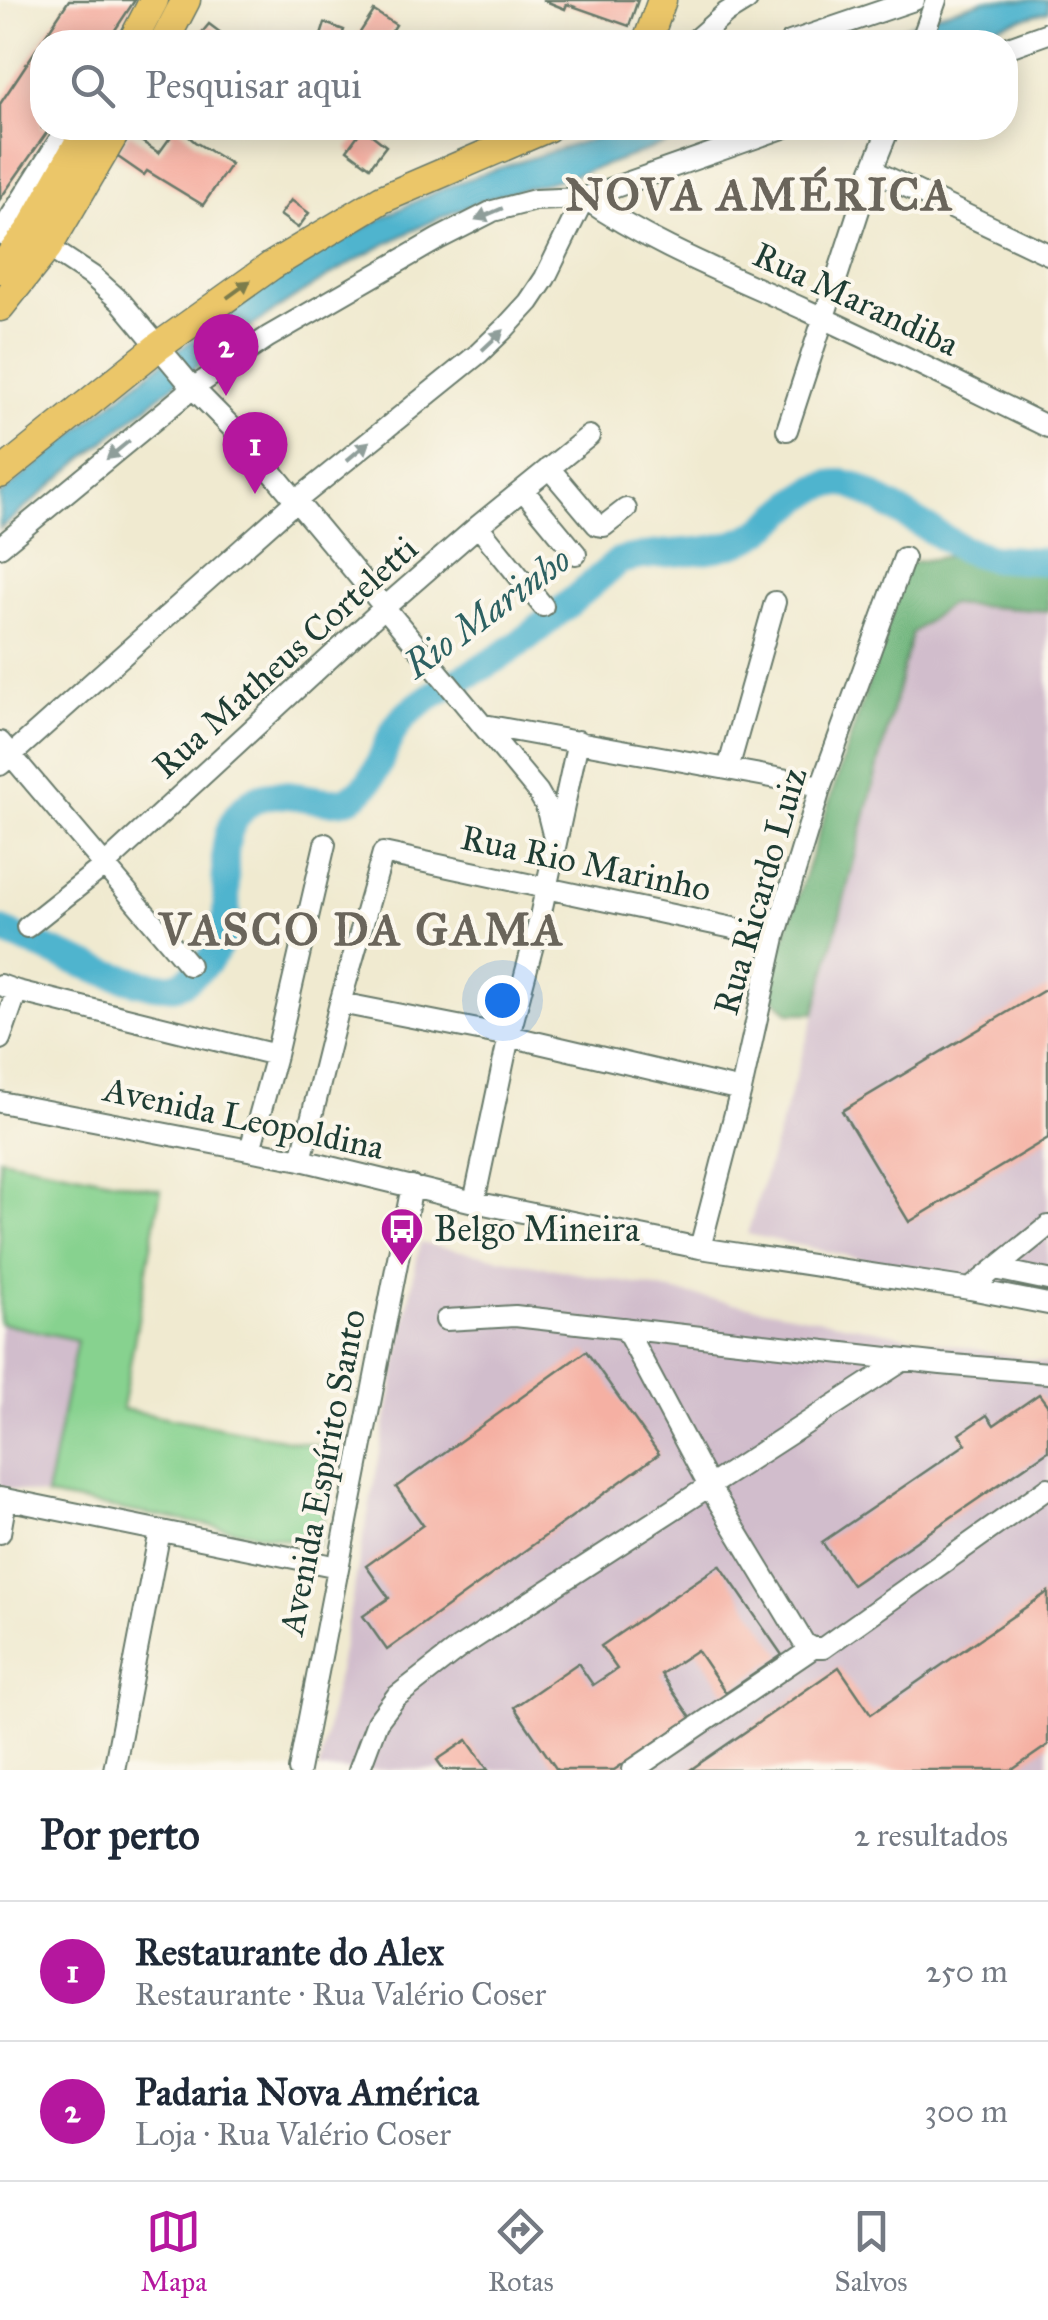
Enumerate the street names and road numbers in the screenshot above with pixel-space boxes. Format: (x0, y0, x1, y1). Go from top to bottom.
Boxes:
street label: Rua Marandiba (746, 233, 966, 366)
street label: Rua Matheus Corteletti (144, 527, 427, 788)
street label: Rua Ricardo Luiz (705, 763, 816, 1020)
street label: Rua Rio Marinho (457, 816, 715, 911)
street label: Avenida Leopoldina (98, 1067, 388, 1169)
street label: Avenida Espírito Santo (269, 1306, 375, 1641)

